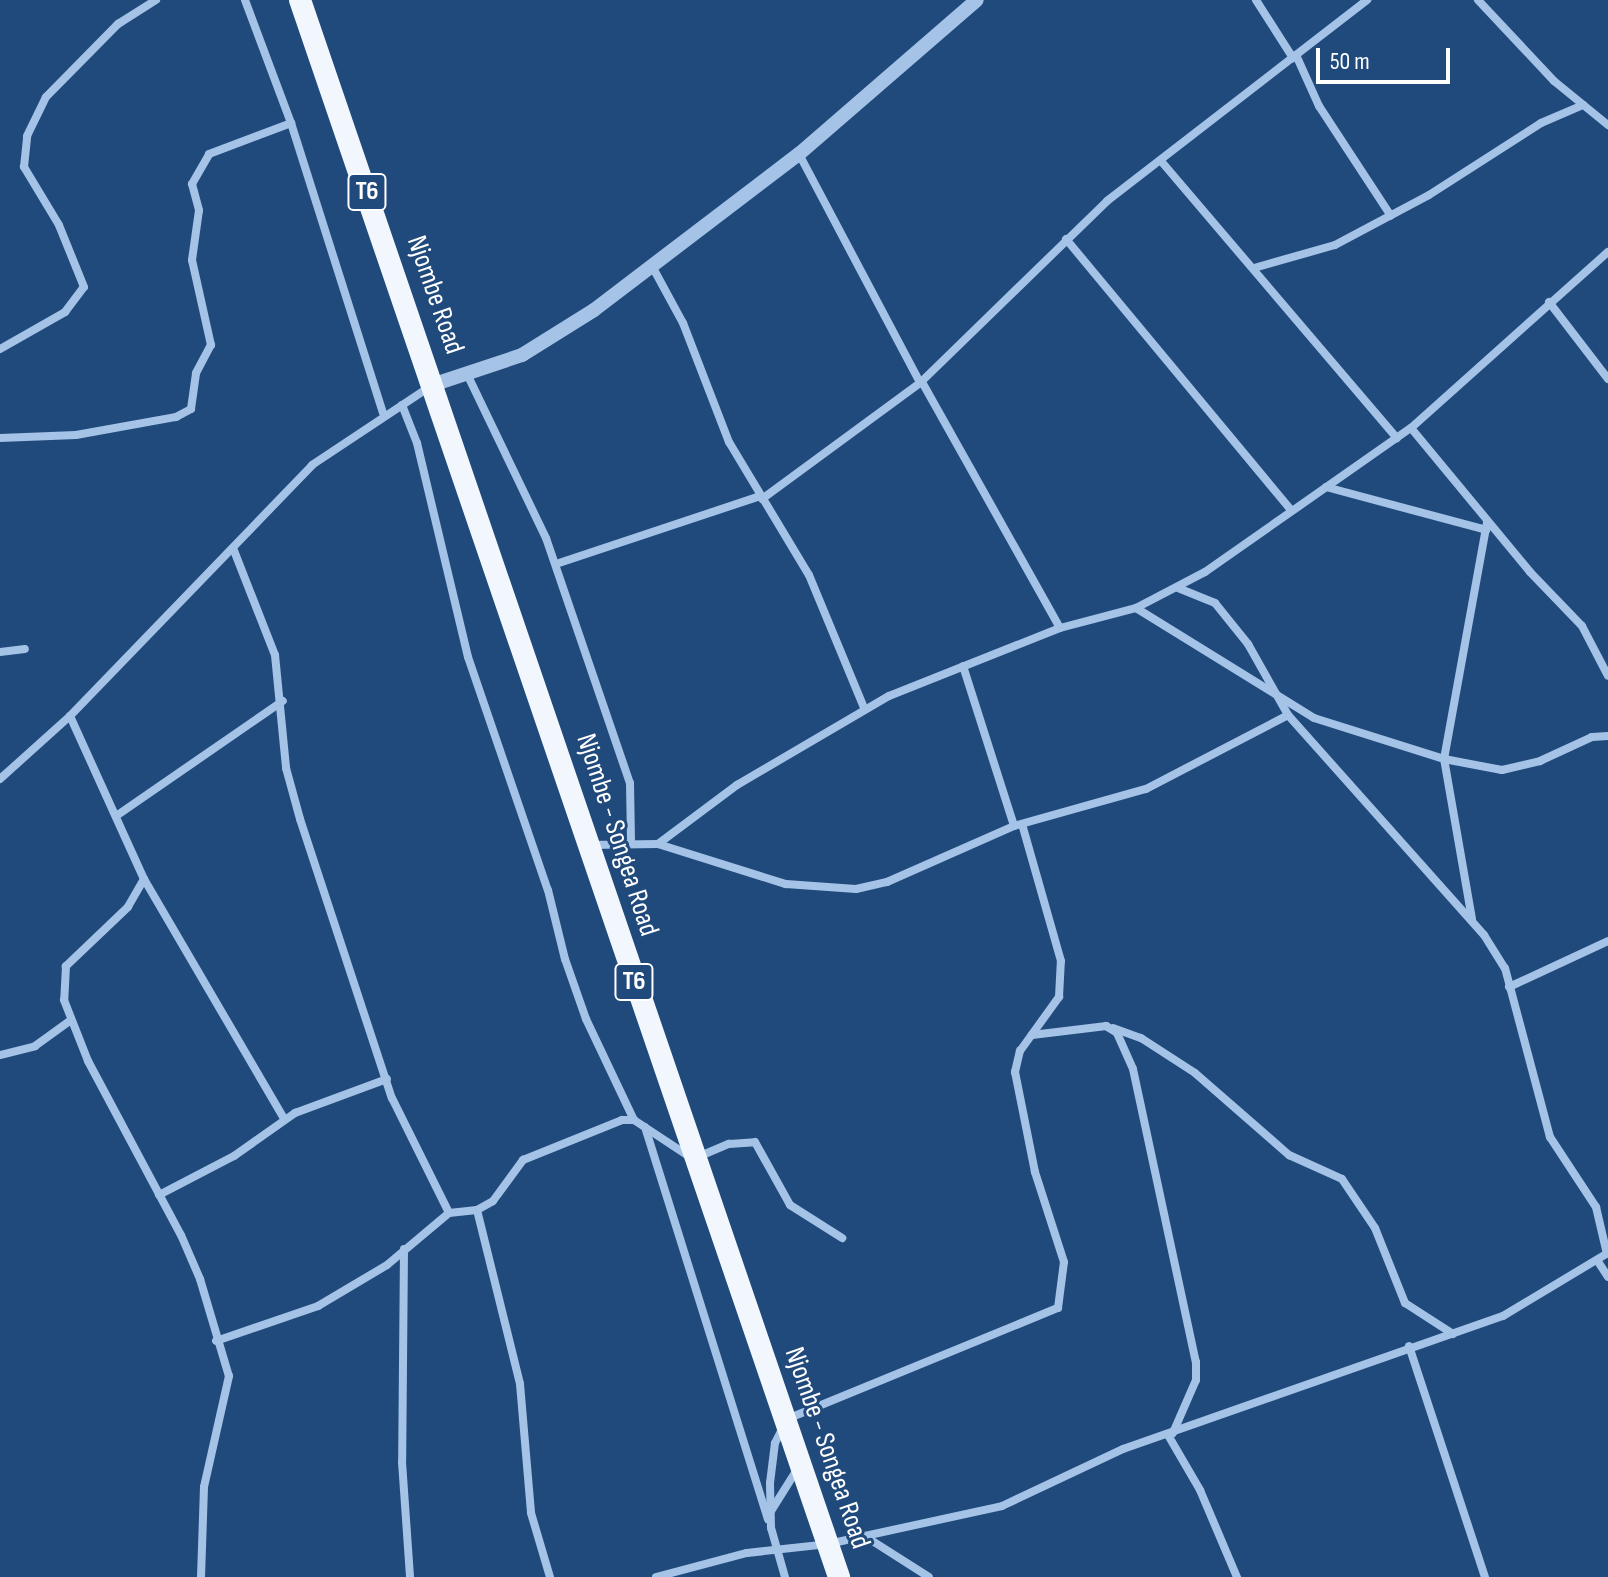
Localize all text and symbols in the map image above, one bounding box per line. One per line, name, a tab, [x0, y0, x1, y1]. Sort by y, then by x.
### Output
scale bar	[1320, 32, 1454, 82]
text: 50 m	[1330, 47, 1370, 76]
road number: T6	[347, 170, 387, 214]
street label: Njombe Road	[399, 231, 471, 359]
street label: Njombe - Songea Road	[568, 730, 666, 940]
road number: T6	[614, 960, 654, 1004]
street label: Njombe - Songea Road	[777, 1343, 877, 1553]

